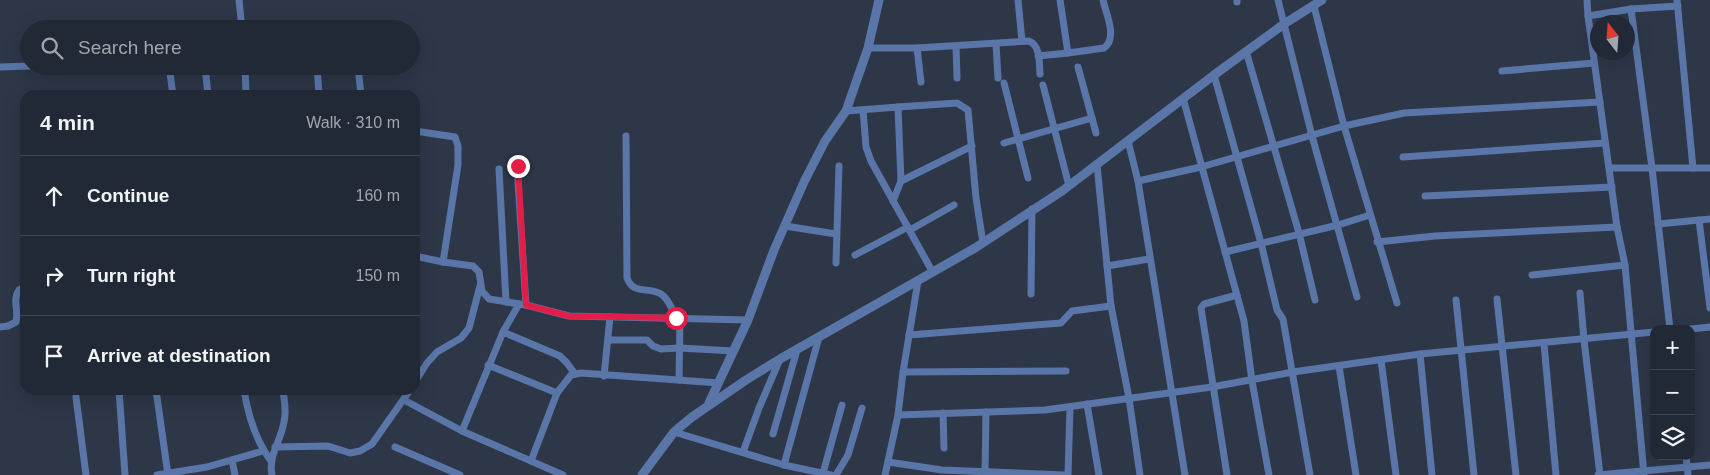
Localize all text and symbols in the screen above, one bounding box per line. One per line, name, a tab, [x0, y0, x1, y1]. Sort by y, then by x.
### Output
north arrow	[1590, 15, 1635, 60]
search box	[20, 20, 420, 75]
icon: search	[38, 34, 66, 62]
text: Search here	[78, 37, 182, 58]
text: 4 min	[40, 111, 95, 134]
text: Walk · 310 m	[306, 114, 400, 131]
route end	[507, 155, 530, 178]
icon: ahead	[40, 182, 68, 210]
text: Continue	[87, 185, 169, 206]
text: 160 m	[356, 187, 400, 204]
icon: right	[40, 262, 68, 290]
text: Turn right	[87, 265, 175, 286]
text: 150 m	[356, 267, 400, 284]
route start	[665, 307, 688, 330]
map controls	[1650, 325, 1695, 460]
button: +	[1650, 325, 1695, 370]
icon: arrive	[40, 342, 68, 370]
text: Arrive at destination	[87, 345, 271, 366]
button: −	[1650, 370, 1695, 415]
button: layers	[1650, 415, 1695, 460]

